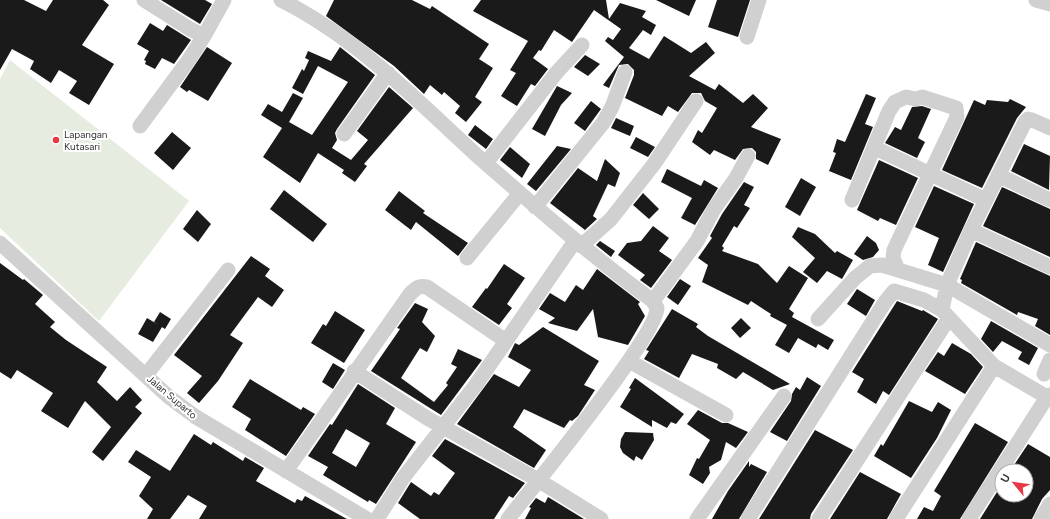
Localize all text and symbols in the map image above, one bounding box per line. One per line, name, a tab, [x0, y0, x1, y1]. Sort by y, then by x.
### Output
place label: Lapangan Kutasari	[64, 128, 108, 153]
marker: Lapangan Kutasari	[51, 135, 61, 145]
street label: Jalan Suparto	[144, 372, 200, 422]
north arrow	[994, 463, 1034, 503]
text: U	[998, 472, 1013, 485]

